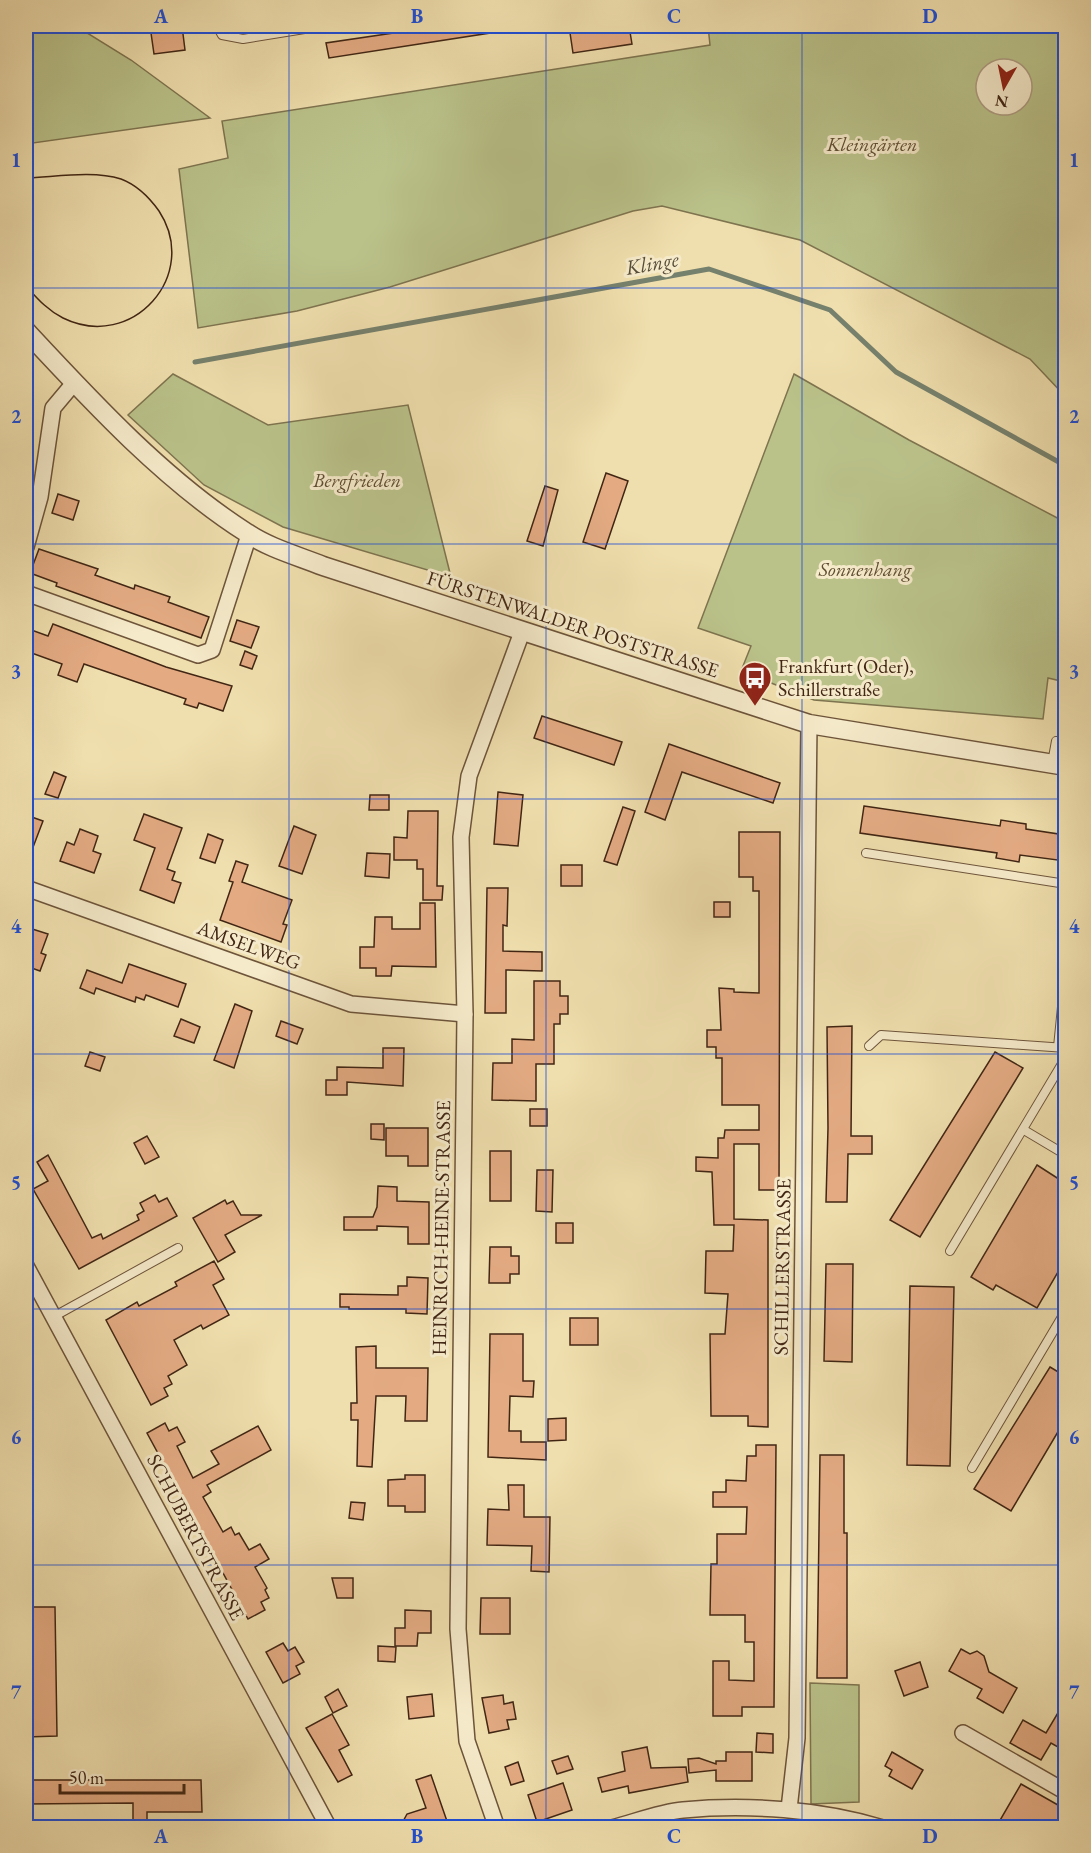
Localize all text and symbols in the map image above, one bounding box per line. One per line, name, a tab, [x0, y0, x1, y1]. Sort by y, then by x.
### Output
text: A	[153, 3, 169, 29]
text: B	[411, 3, 423, 29]
text: C	[667, 3, 681, 29]
text: D	[922, 3, 938, 29]
north arrow	[974, 57, 1034, 117]
text: N	[994, 90, 1010, 113]
park label: Kleingärten	[826, 131, 917, 157]
text: 1	[11, 147, 21, 173]
text: 1	[1069, 147, 1079, 173]
water label: Klinge	[622, 245, 682, 281]
text: 2	[11, 403, 22, 429]
text: 2	[1069, 403, 1080, 429]
park label: Bergfrieden	[312, 467, 401, 493]
park label: Sonnenhang	[818, 556, 912, 582]
street label: FÜRSTENWALDER POSTSTRASSE	[424, 564, 722, 684]
place label: Frankfurt (Oder), Schillerstraße	[778, 653, 914, 702]
text: 3	[11, 658, 21, 684]
text: 3	[1069, 658, 1079, 684]
bus stop icon: Frankfurt (Oder), Schillerstraße	[737, 660, 773, 707]
text: 4	[11, 913, 22, 939]
text: 4	[1069, 913, 1080, 939]
street label: AMSELWEG	[193, 914, 304, 976]
street label: HEINRICH-HEINE-STRASSE	[426, 1100, 456, 1356]
text: 5	[11, 1169, 21, 1195]
text: 5	[1069, 1169, 1079, 1195]
street label: SCHILLERSTRASSE	[767, 1178, 797, 1356]
text: 6	[11, 1424, 22, 1450]
text: 6	[1069, 1424, 1080, 1450]
street label: SCHUBERTSTRASSE	[141, 1449, 251, 1625]
text: 7	[11, 1679, 22, 1705]
text: 7	[1069, 1679, 1080, 1705]
scale bar	[60, 1757, 184, 1795]
text: 50 m	[69, 1766, 104, 1789]
text: A	[153, 1823, 169, 1849]
text: B	[411, 1823, 423, 1849]
text: C	[667, 1823, 681, 1849]
text: D	[922, 1823, 938, 1849]

